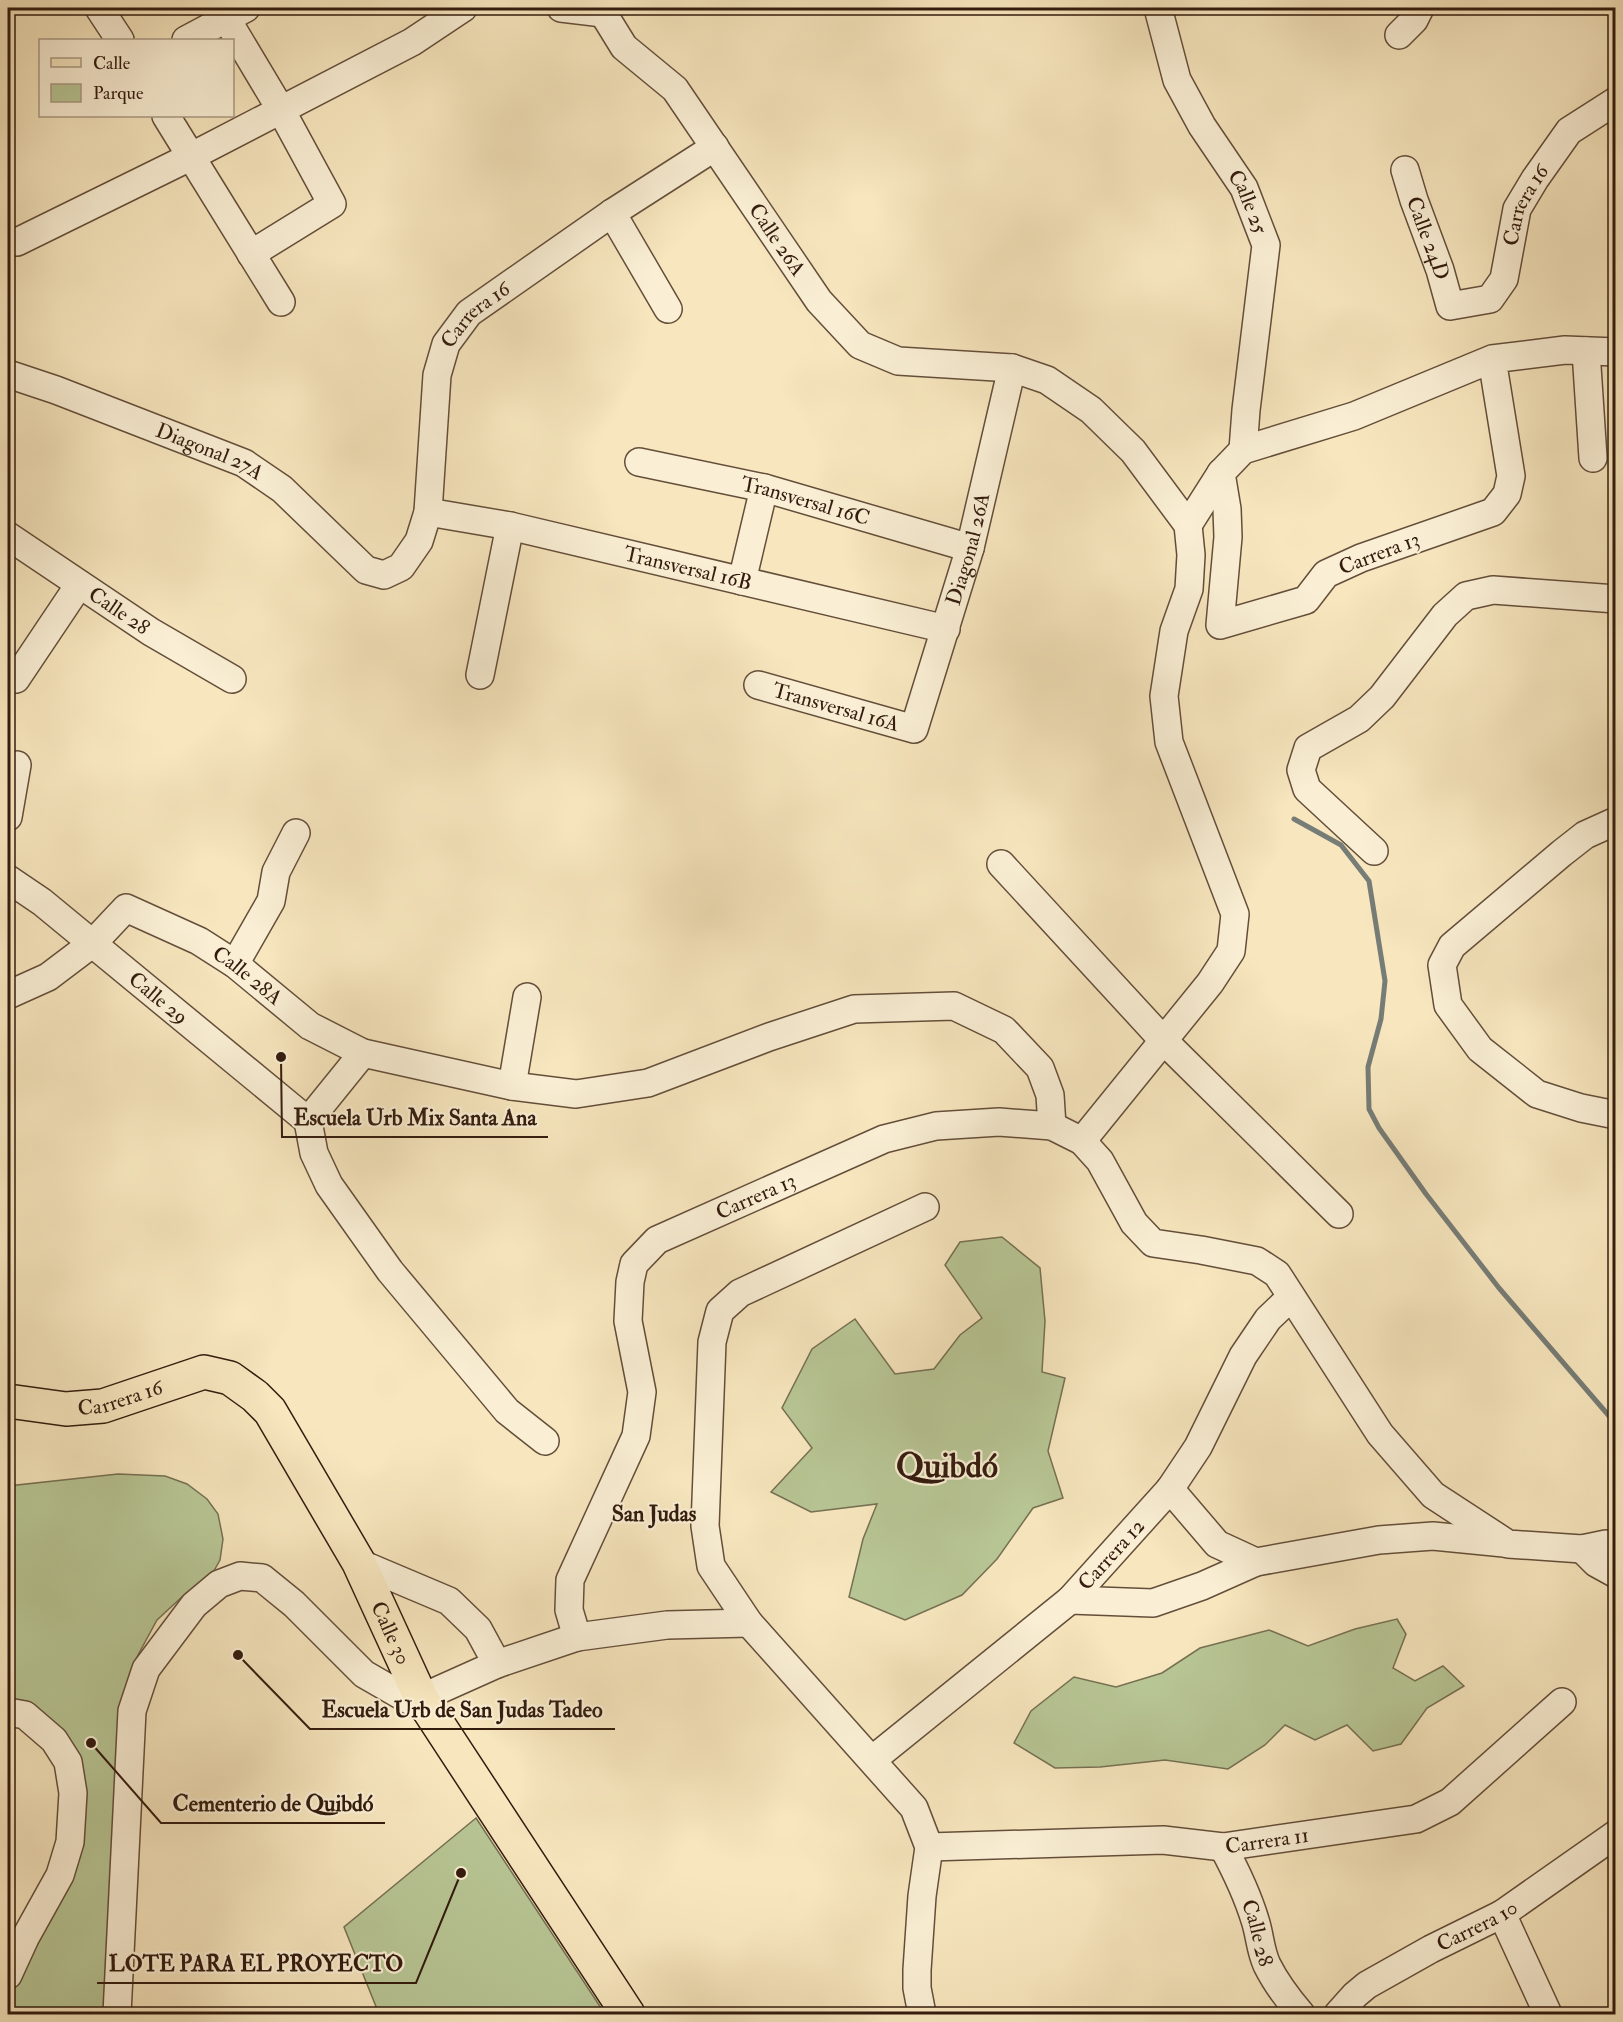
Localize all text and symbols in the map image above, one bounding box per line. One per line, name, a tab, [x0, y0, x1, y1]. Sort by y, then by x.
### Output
legend	[39, 39, 234, 117]
text: Calle	[93, 52, 131, 75]
text: Parque	[93, 82, 144, 105]
street label: Carrera 16	[1497, 158, 1556, 248]
street label: Calle 25	[1221, 165, 1274, 239]
street label: Calle 24D	[1400, 193, 1455, 283]
street label: Calle 26A	[743, 198, 811, 281]
street label: Carrera 16	[435, 275, 517, 354]
street label: Diagonal 27A	[152, 417, 269, 486]
street label: Transversal 16C	[739, 471, 873, 532]
street label: Diagonal 26A	[940, 490, 996, 609]
street label: Carrera 13	[1335, 526, 1424, 581]
street label: Transversal 16B	[621, 540, 755, 597]
street label: Calle 28	[83, 581, 155, 641]
street label: Transversal 16A	[769, 677, 902, 738]
street label: Calle 28A	[207, 940, 288, 1012]
street label: Calle 29	[123, 966, 194, 1031]
callout: Escuela Urb Mix Santa Ana	[282, 1097, 548, 1137]
text: Escuela Urb Mix Santa Ana	[294, 1104, 537, 1132]
street label: Carrera 13	[712, 1167, 800, 1226]
street label: Carrera 16	[77, 1373, 167, 1422]
district label: Quibdó	[896, 1446, 998, 1487]
district label: San Judas	[612, 1500, 697, 1529]
street label: Carrera 12	[1072, 1513, 1151, 1596]
street label: Calle 30	[364, 1597, 417, 1669]
callout: Escuela Urb de San Judas Tadeo	[310, 1689, 615, 1729]
text: Escuela Urb de San Judas Tadeo	[321, 1696, 603, 1725]
callout: Cementerio de Quibdó	[161, 1783, 385, 1823]
text: Cementerio de Quibdó	[173, 1790, 374, 1818]
street label: Carrera 11	[1223, 1822, 1311, 1861]
street label: Carrera 10	[1432, 1894, 1523, 1958]
street label: Calle 28	[1235, 1896, 1279, 1971]
callout: LOTE PARA EL PROYECTO	[97, 1943, 416, 1983]
text: LOTE PARA EL PROYECTO	[109, 1950, 403, 1978]

